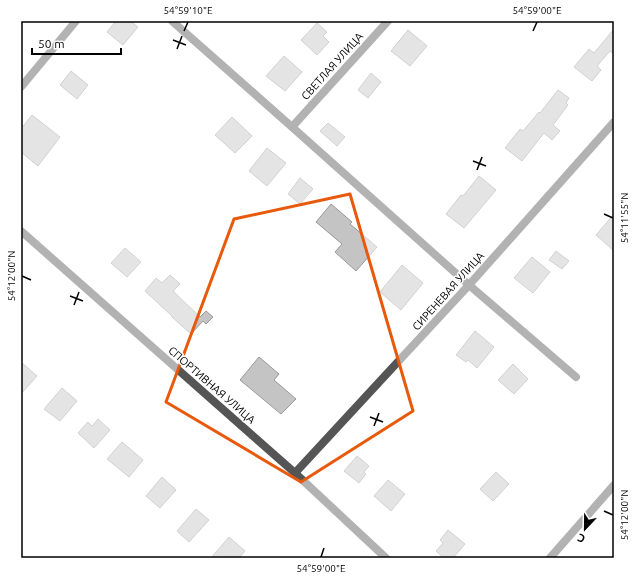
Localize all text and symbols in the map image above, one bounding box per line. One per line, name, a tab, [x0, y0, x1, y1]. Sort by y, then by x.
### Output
text: 54°59'10"E	[163, 5, 213, 16]
text: 54°59'00"E	[512, 5, 562, 16]
street label: СВЕТЛАЯ УЛИЦА	[299, 29, 366, 102]
scale bar	[32, 30, 121, 56]
text: 50 m	[38, 37, 65, 50]
text: 54°11'55"N	[619, 193, 630, 243]
street label: СИРЕНЕВАЯ УЛИЦА	[410, 249, 487, 333]
text: 54°12'00"N	[6, 251, 17, 301]
street label: СПОРТИВНАЯ УЛИЦА	[166, 344, 258, 426]
text: 54°12'00"N	[619, 490, 630, 540]
north arrow	[565, 509, 605, 549]
text: С	[576, 531, 587, 545]
text: 54°59'00"E	[296, 563, 346, 574]

